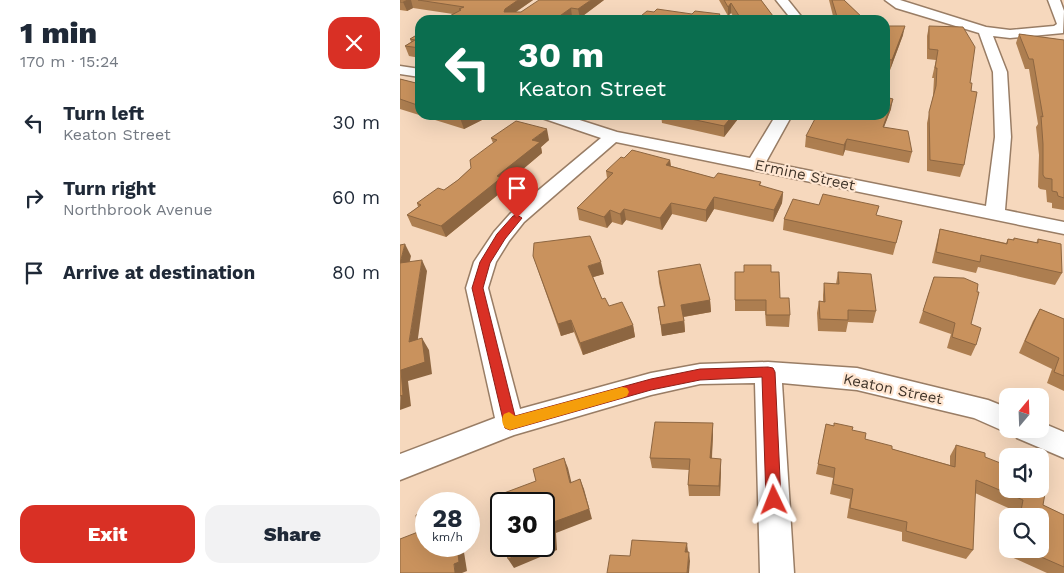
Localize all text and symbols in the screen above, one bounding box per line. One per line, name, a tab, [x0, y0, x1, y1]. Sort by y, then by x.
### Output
text: 1 min	[20, 15, 97, 50]
button: close	[328, 17, 380, 69]
text: 30 m	[518, 34, 604, 76]
icon: left	[435, 35, 500, 100]
text: 170 m · 15:24	[20, 52, 119, 71]
text: Keaton Street	[518, 76, 666, 101]
text: Turn left	[63, 102, 144, 125]
icon: left	[20, 109, 48, 137]
text: 30 m	[333, 111, 380, 134]
text: Keaton Street	[63, 125, 171, 144]
street label: Ermine Street	[753, 156, 858, 195]
pin	[496, 167, 538, 218]
icon: arrive	[503, 174, 531, 202]
text: Turn right	[63, 177, 156, 200]
icon: right	[20, 184, 48, 212]
text: 60 m	[332, 186, 380, 209]
text: Northbrook Avenue	[63, 200, 213, 219]
icon: arrive	[20, 259, 48, 287]
text: Arrive at destination	[63, 261, 255, 284]
text: 80 m	[332, 261, 380, 284]
street label: Keaton Street	[842, 370, 945, 408]
north arrow	[999, 388, 1049, 438]
map controls	[999, 388, 1049, 558]
button: sound	[999, 448, 1049, 498]
position arrow	[747, 473, 799, 525]
speed limit sign: 30	[490, 492, 555, 557]
text: 28	[432, 504, 463, 533]
button: Exit	[20, 505, 195, 563]
button: Share	[205, 505, 380, 563]
button: search	[999, 508, 1049, 558]
text: km/h	[432, 530, 463, 544]

